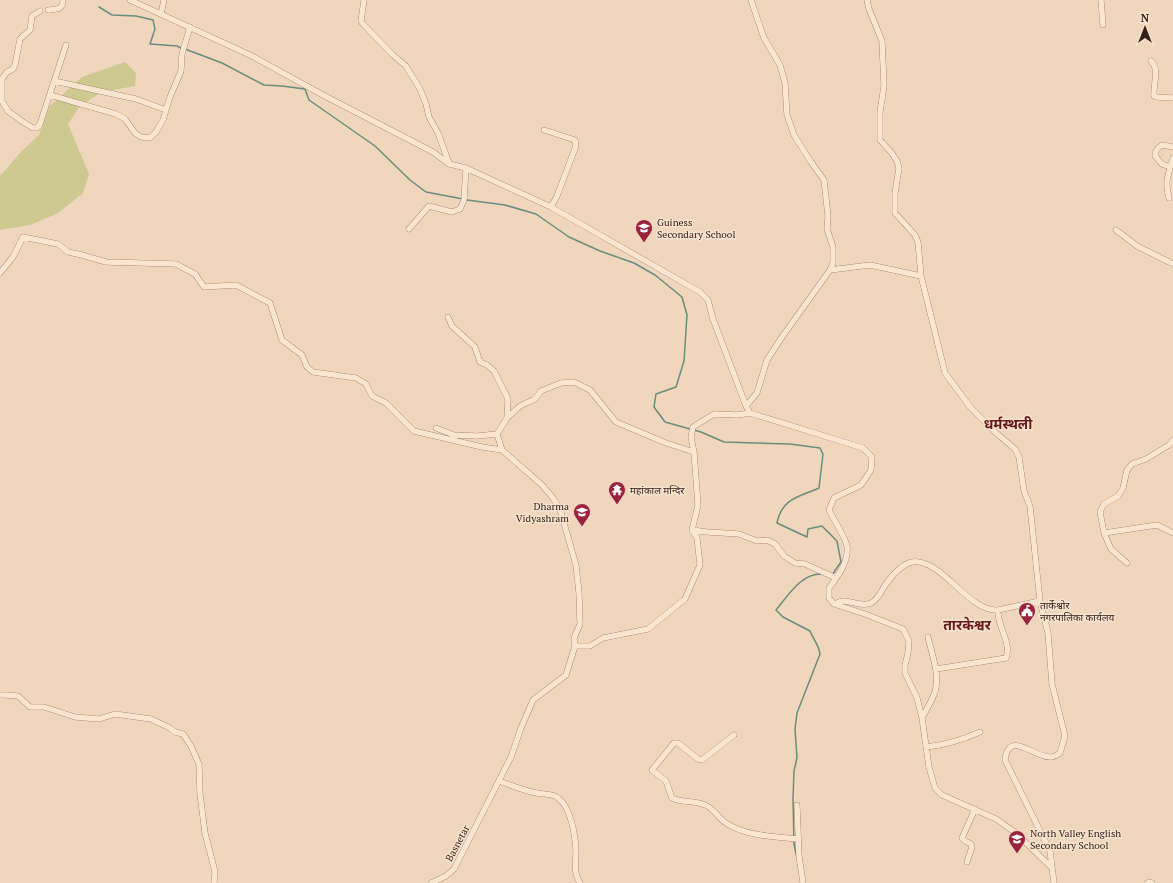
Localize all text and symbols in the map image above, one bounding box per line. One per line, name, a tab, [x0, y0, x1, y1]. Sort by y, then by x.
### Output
north arrow	[1125, 8, 1165, 48]
text: N	[1141, 11, 1150, 25]
place label: Guiness Secondary School	[657, 216, 735, 241]
school or university icon: Guiness Secondary School	[634, 218, 654, 243]
district label: धर्मस्थली	[984, 414, 1033, 433]
temple icon: महांकाल मन्दिर	[607, 480, 627, 505]
place label: महांकाल मन्दिर	[630, 484, 685, 497]
place label: Dharma Vidyashram	[516, 500, 569, 525]
school or university icon: Dharma Vidyashram	[572, 502, 592, 527]
place label: तार्केश्वोर नगरपालिका कार्यलय	[1040, 599, 1114, 624]
public building icon: तार्केश्वोर नगरपालिका कार्यलय	[1017, 601, 1037, 626]
district label: तारकेश्वर	[943, 615, 992, 634]
street label: Basnetar	[443, 823, 472, 864]
place label: North Valley English Secondary School	[1030, 827, 1121, 852]
school or university icon: North Valley English Secondary School	[1007, 829, 1027, 854]

